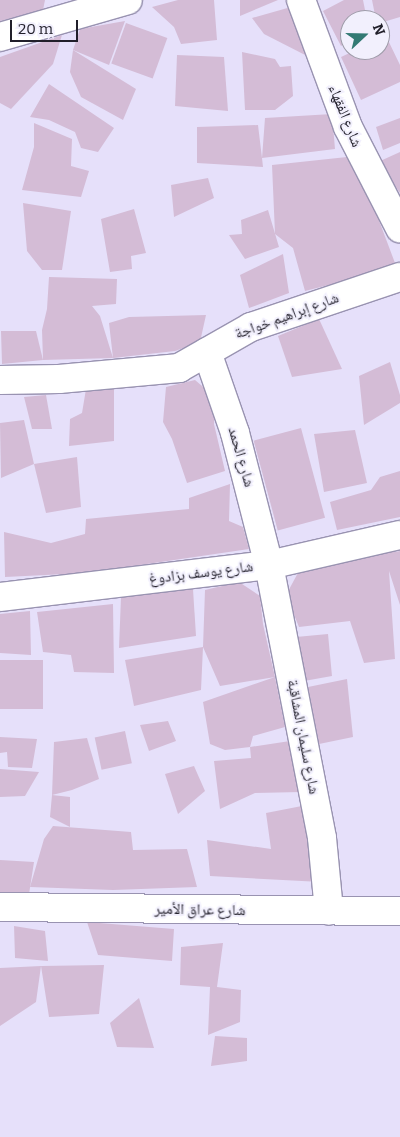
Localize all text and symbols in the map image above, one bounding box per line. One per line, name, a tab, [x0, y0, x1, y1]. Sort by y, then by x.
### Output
scale bar	[12, 10, 80, 42]
north arrow	[340, 10, 390, 60]
text: 20 m	[18, 20, 53, 38]
text: N	[369, 22, 388, 38]
street label: شارع الفقهاء	[324, 82, 366, 150]
street label: شارع إبراهيم خواجة	[233, 289, 341, 343]
street label: شارع الحمد	[224, 425, 258, 489]
street label: شارع يوسف بزادوغ	[148, 558, 254, 588]
street label: شارع سليمان المشاقبة	[283, 678, 323, 796]
street label: شارع عراق الأمير	[154, 900, 246, 920]

